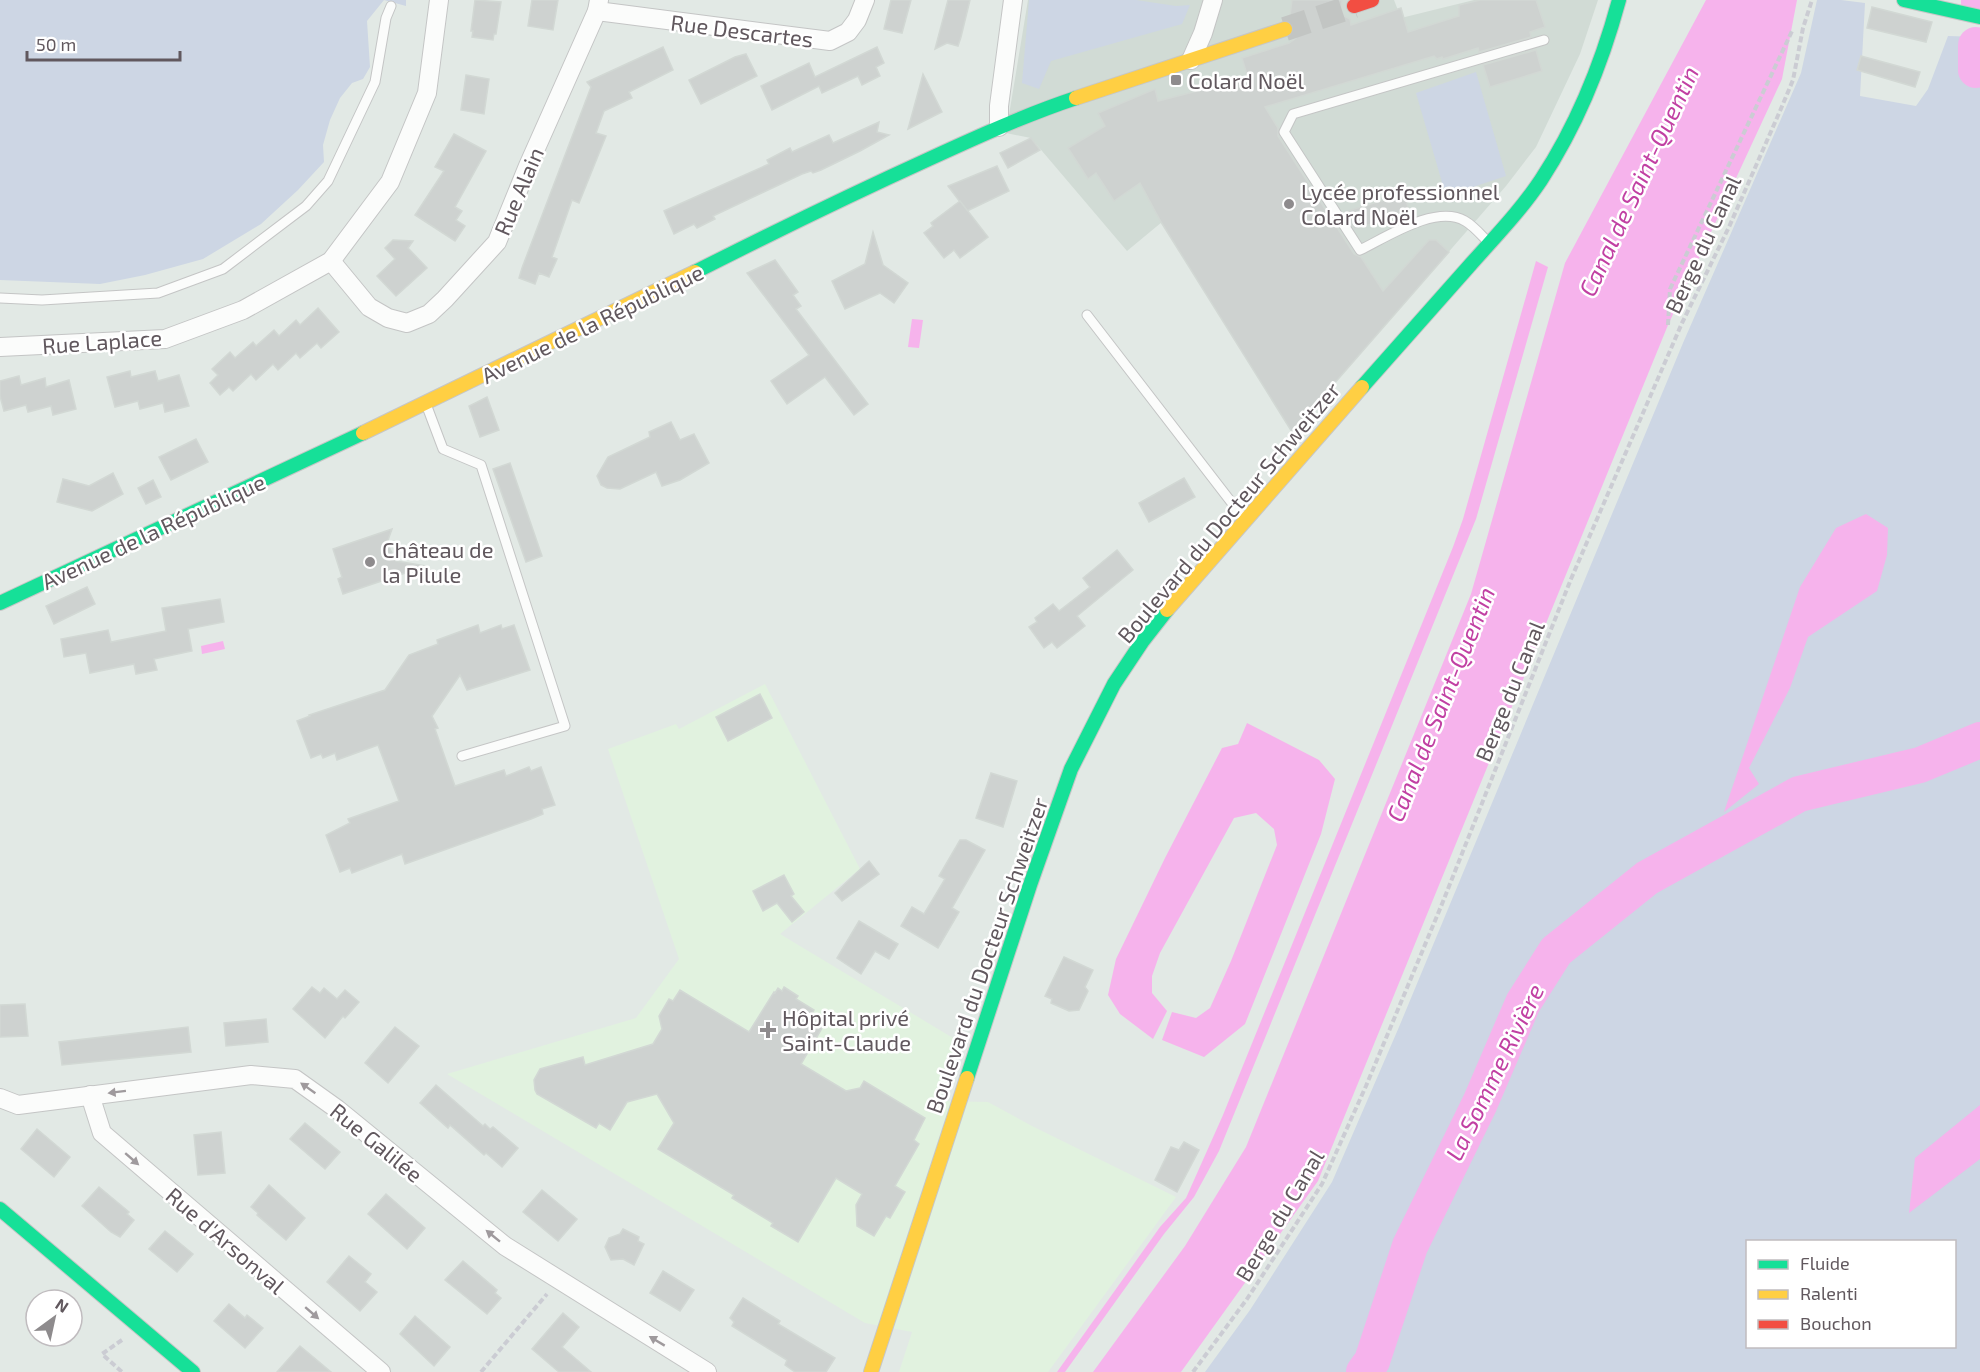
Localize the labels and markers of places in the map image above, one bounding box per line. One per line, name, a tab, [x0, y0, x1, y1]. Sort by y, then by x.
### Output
place label: Colard Noël	[1188, 67, 1305, 93]
marker: Colard Noël	[1169, 73, 1183, 87]
place label: Lycée professionnel Colard Noël	[1301, 178, 1500, 229]
marker: Lycée professionnel Colard Noël	[1282, 197, 1296, 211]
place label: Château de la Pilule	[382, 536, 494, 587]
marker: Château de la Pilule	[363, 555, 377, 569]
place label: Hôpital privé Saint-Claude	[782, 1004, 911, 1055]
marker: Hôpital privé Saint-Claude	[759, 1021, 777, 1039]

